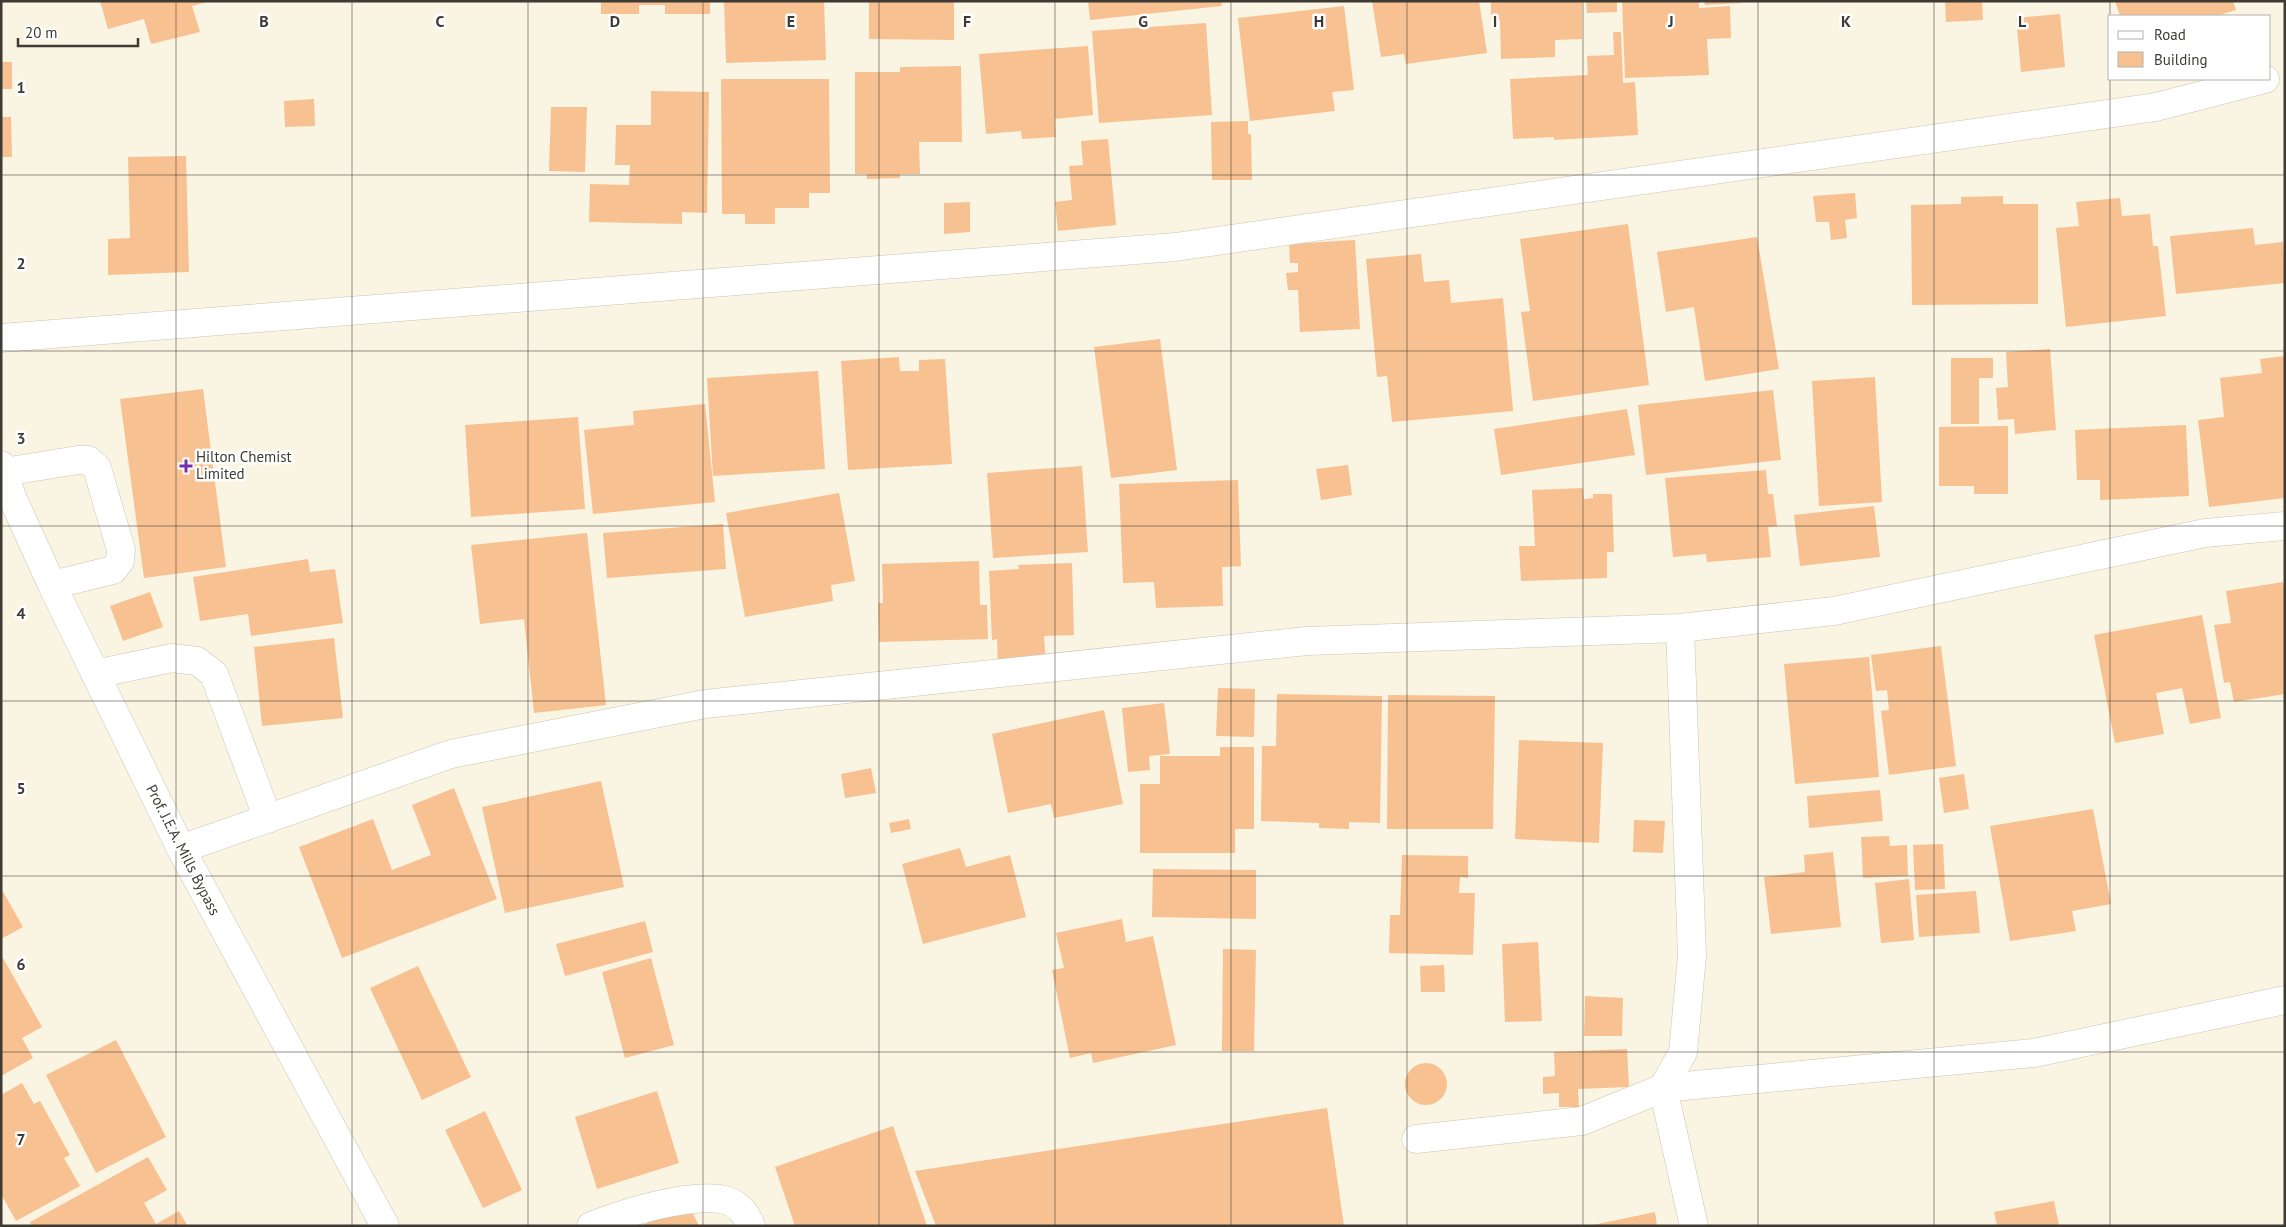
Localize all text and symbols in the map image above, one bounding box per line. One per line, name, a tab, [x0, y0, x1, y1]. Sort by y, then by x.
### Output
text: B	[259, 11, 269, 31]
text: C	[436, 11, 445, 31]
text: D	[610, 11, 620, 31]
text: E	[787, 11, 795, 31]
text: F	[963, 11, 971, 31]
text: G	[1138, 11, 1148, 31]
text: H	[1314, 11, 1324, 31]
text: I	[1493, 11, 1497, 31]
text: J	[1667, 11, 1674, 31]
text: K	[1841, 11, 1851, 31]
text: L	[2018, 11, 2027, 31]
scale bar	[18, 15, 138, 47]
legend	[2108, 15, 2271, 80]
text: 20 m	[25, 23, 58, 42]
text: Road	[2154, 25, 2186, 44]
text: Building	[2154, 50, 2208, 69]
text: 1	[16, 77, 26, 97]
text: 2	[16, 253, 26, 273]
text: 3	[16, 428, 26, 448]
place label: Hilton Chemist Limited	[196, 447, 292, 483]
marker: Hilton Chemist Limited	[180, 460, 192, 472]
text: 4	[16, 603, 26, 623]
text: 5	[16, 778, 26, 798]
street label: Prof. J.E.A. Mills Bypass	[142, 781, 225, 918]
text: 6	[16, 954, 26, 974]
text: 7	[16, 1129, 26, 1149]

